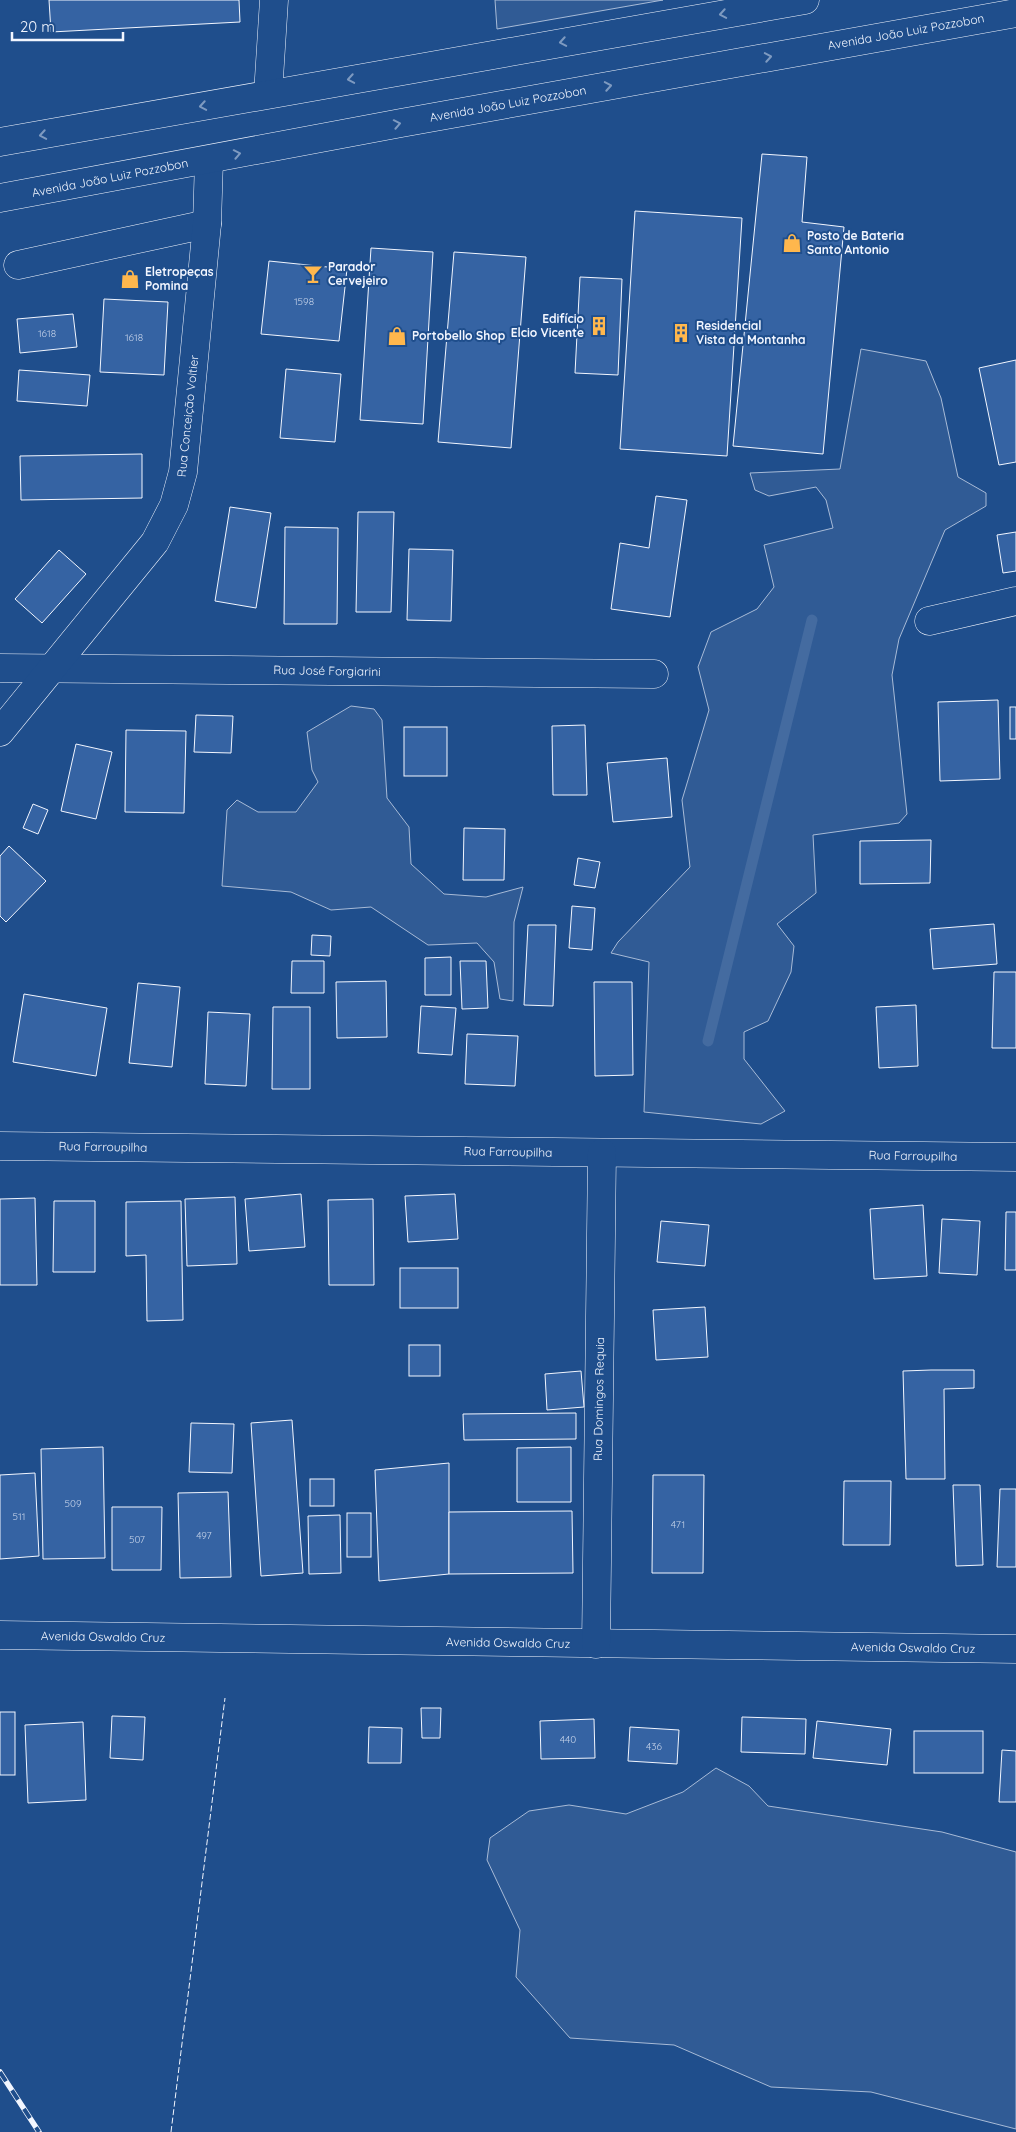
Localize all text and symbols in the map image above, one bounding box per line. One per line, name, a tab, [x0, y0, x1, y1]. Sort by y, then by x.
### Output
one-way arrow	[718, 9, 727, 19]
scale bar	[12, 10, 124, 42]
street label: Avenida João Luiz Pozzobon	[826, 10, 985, 53]
text: 20 m	[20, 17, 55, 36]
one-way arrow	[558, 37, 567, 47]
one-way arrow	[764, 53, 773, 63]
one-way arrow	[347, 74, 355, 84]
one-way arrow	[604, 81, 613, 92]
street label: Avenida João Luiz Pozzobon	[428, 82, 587, 125]
one-way arrow	[198, 100, 207, 110]
one-way arrow	[392, 120, 401, 130]
one-way arrow	[38, 129, 47, 139]
one-way arrow	[233, 150, 242, 160]
street label: Avenida João Luiz Pozzobon	[31, 155, 189, 200]
place label: Posto de Bateria Santo Antonio	[807, 228, 904, 257]
shop icon: Posto de Bateria Santo Antonio	[781, 232, 803, 254]
place label: Parador Cervejeiro	[328, 259, 388, 288]
bar icon: Parador Cervejeiro	[302, 263, 324, 285]
place label: Eletropeças Pomina	[145, 264, 214, 293]
shop icon: Eletropeças Pomina	[119, 268, 141, 290]
house number: 1598	[294, 295, 314, 308]
place label: Edifício Elcio Vicente	[511, 311, 585, 340]
building icon: Edifício Elcio Vicente	[588, 315, 610, 337]
place label: Residencial Vista da Montanha	[696, 318, 806, 347]
building icon: Residencial Vista da Montanha	[670, 322, 692, 344]
shop icon: Portobello Shop	[386, 325, 408, 347]
house number: 1618	[38, 327, 56, 340]
place label: Portobello Shop	[412, 328, 506, 343]
house number: 1618	[125, 331, 143, 344]
street label: Rua Conceição Voltier	[174, 354, 201, 478]
street label: Rua José Forgiarini	[273, 662, 381, 679]
street label: Rua Farroupilha	[58, 1138, 148, 1155]
street label: Rua Farroupilha	[463, 1143, 553, 1160]
street label: Rua Farroupilha	[868, 1147, 958, 1164]
street label: Rua Domingos Requia	[590, 1337, 607, 1461]
house number: 509	[65, 1497, 82, 1510]
house number: 511	[13, 1510, 25, 1523]
house number: 471	[671, 1518, 685, 1531]
house number: 497	[196, 1529, 212, 1542]
house number: 507	[129, 1533, 145, 1546]
street label: Avenida Oswaldo Cruz	[41, 1628, 166, 1645]
street label: Avenida Oswaldo Cruz	[446, 1634, 571, 1651]
street label: Avenida Oswaldo Cruz	[851, 1639, 976, 1656]
house number: 440	[560, 1733, 576, 1746]
house number: 436	[646, 1740, 663, 1753]

